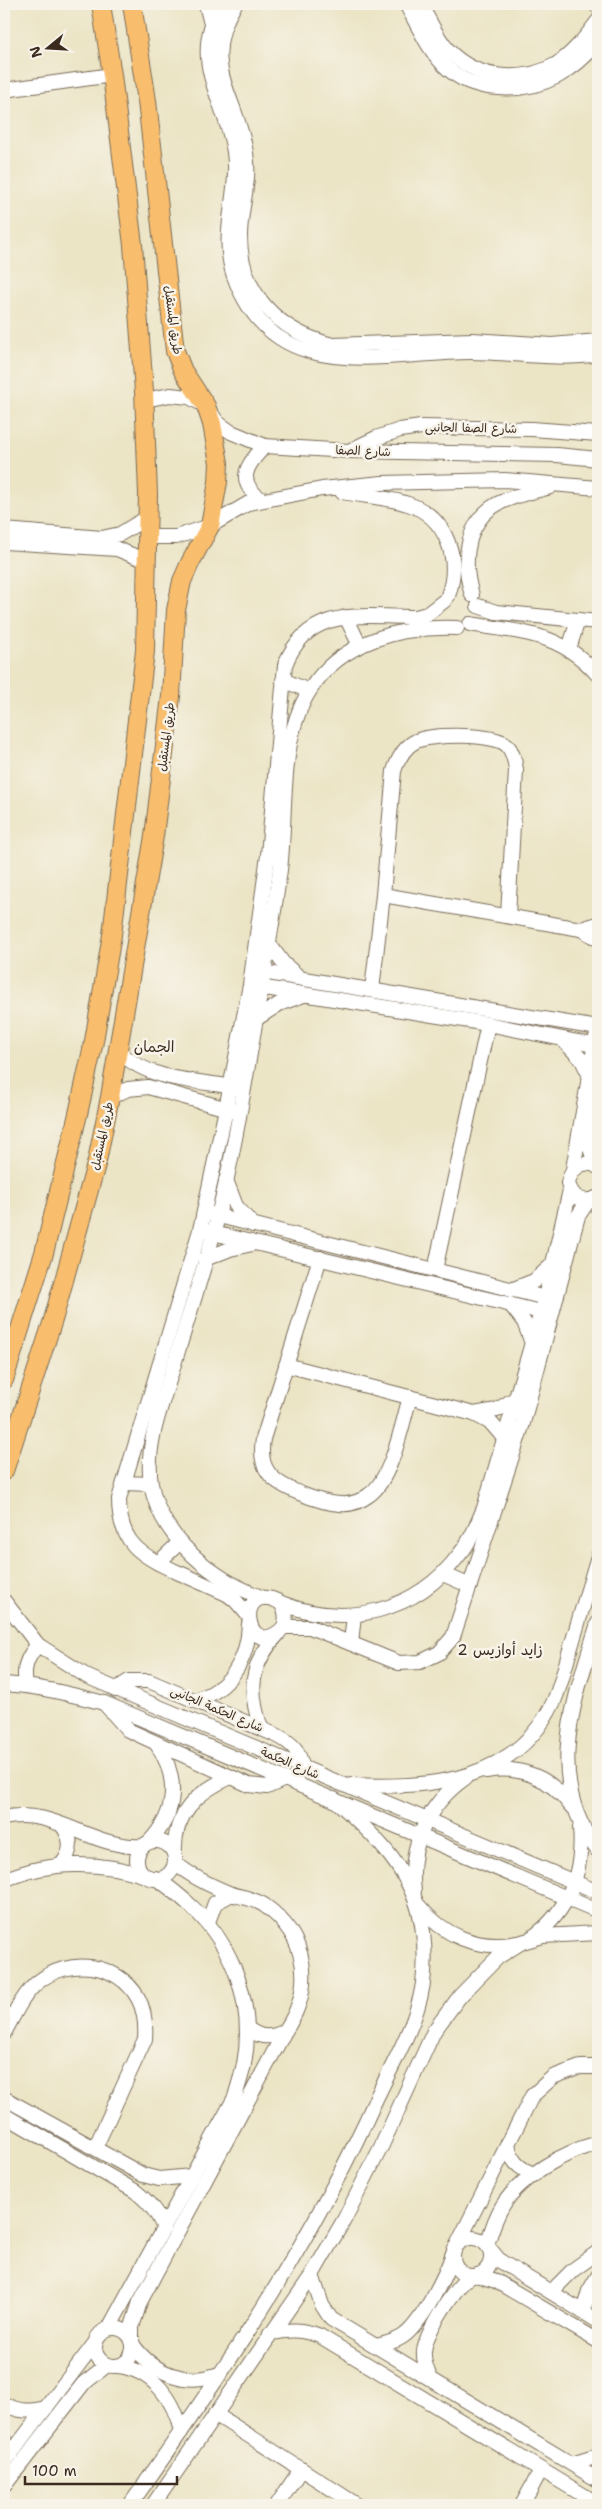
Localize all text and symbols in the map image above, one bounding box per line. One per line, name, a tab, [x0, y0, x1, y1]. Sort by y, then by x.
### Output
north arrow	[22, 22, 72, 72]
text: N	[25, 44, 46, 60]
street label: طريق المستقبل	[160, 284, 186, 356]
street label: شارع الصفا الجانبى	[425, 419, 517, 438]
street label: شارع الصفا	[335, 442, 391, 461]
street label: طريق المستقبل	[154, 701, 178, 773]
district label: الجمان	[134, 1037, 174, 1057]
street label: طريق المستقبل	[87, 1100, 117, 1172]
district label: زايد أوازيس 2	[457, 1640, 543, 1660]
street label: شارع الحكمة الجانبى	[168, 1682, 266, 1737]
street label: شارع الحكمة	[258, 1743, 322, 1783]
scale bar	[25, 2454, 178, 2486]
text: 100 m	[32, 2461, 77, 2481]

